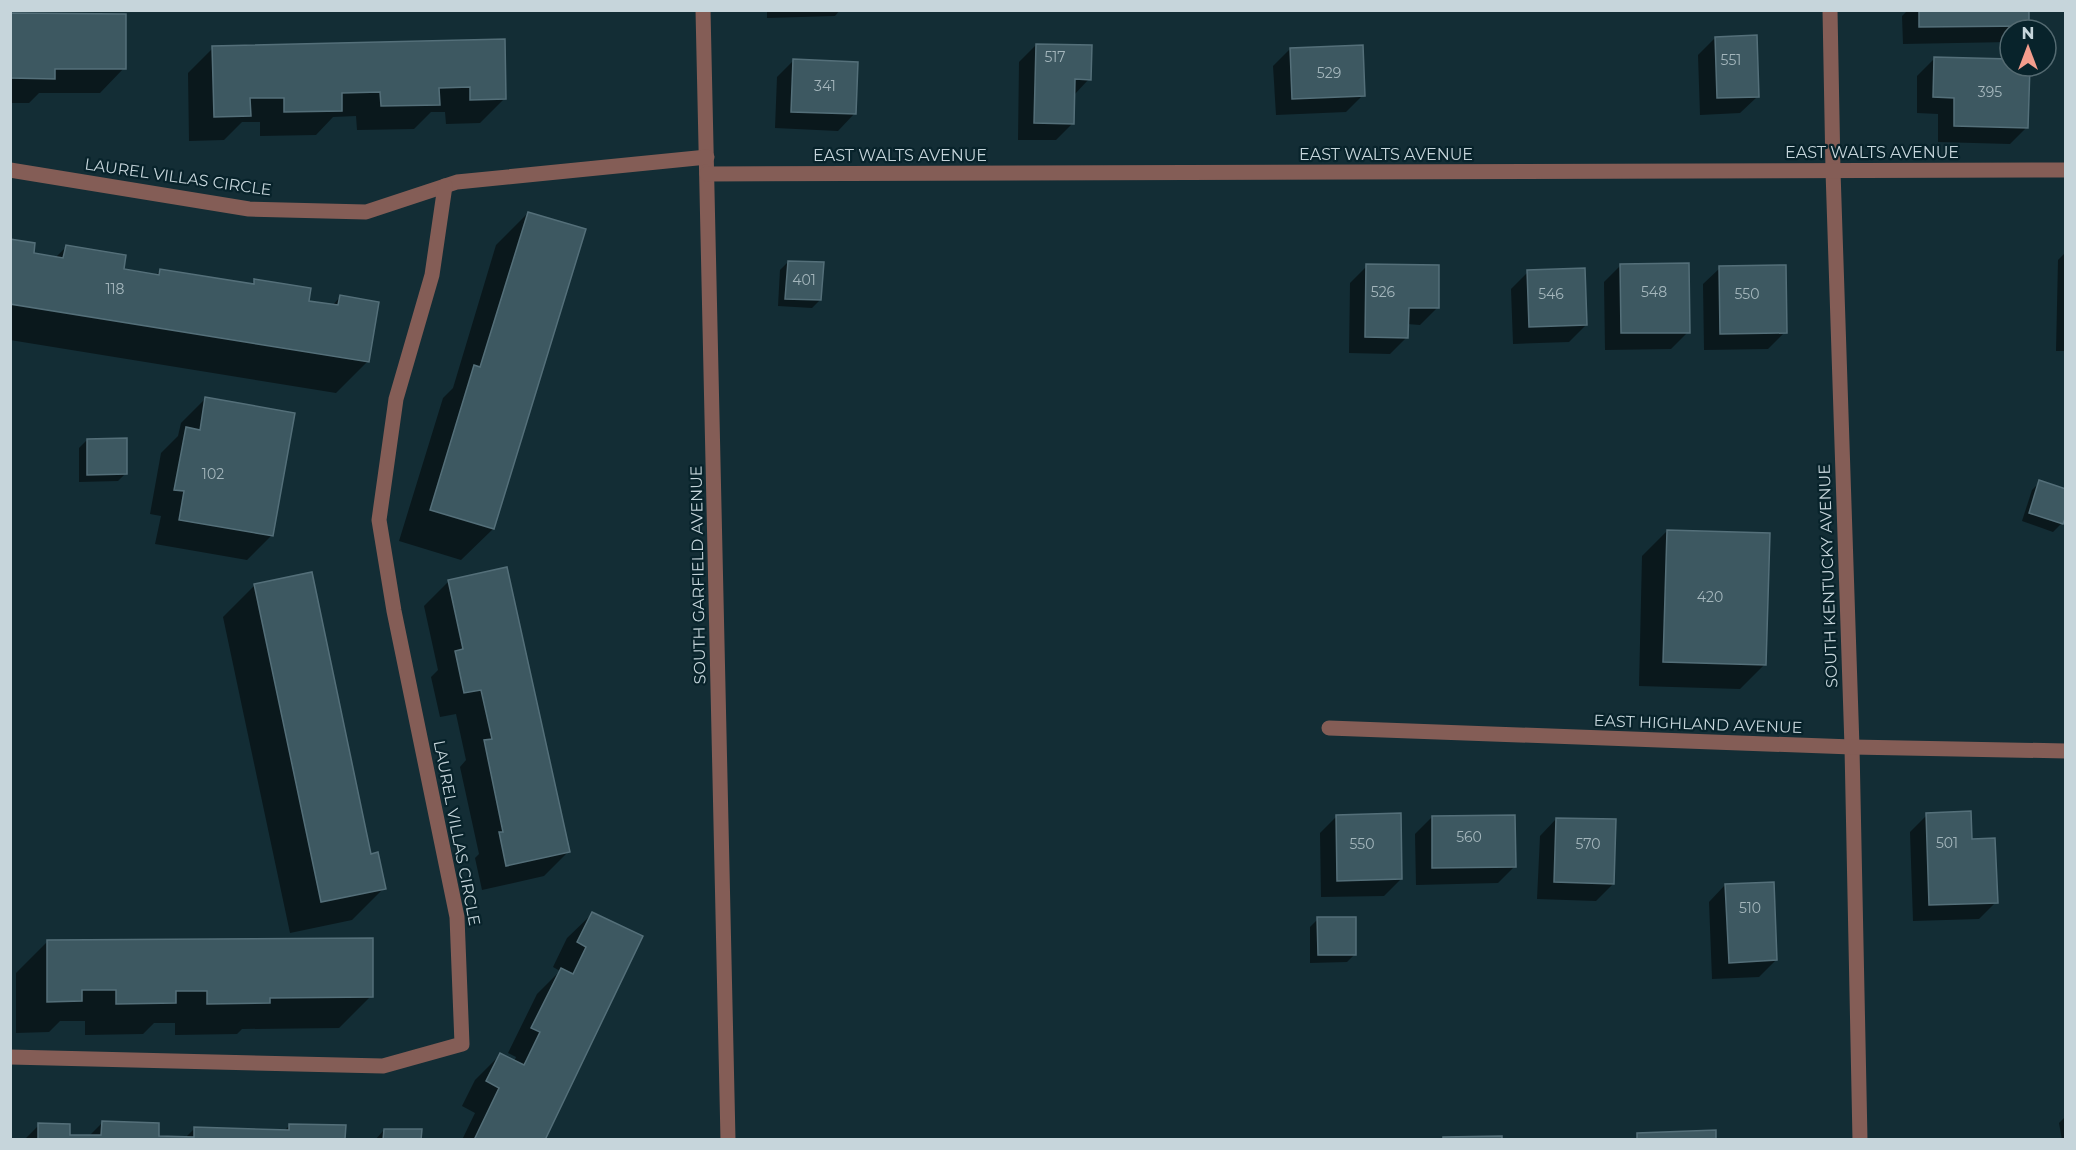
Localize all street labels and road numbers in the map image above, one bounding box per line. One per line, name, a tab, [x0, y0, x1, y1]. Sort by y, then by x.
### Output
street label: EAST WALTS AVENUE	[1785, 143, 1959, 162]
street label: EAST WALTS AVENUE	[1299, 145, 1473, 164]
street label: EAST WALTS AVENUE	[813, 146, 987, 165]
street label: LAUREL VILLAS CIRCLE	[83, 154, 273, 200]
street label: SOUTH KENTUCKY AVENUE	[1815, 464, 1841, 688]
street label: SOUTH GARFIELD AVENUE	[687, 465, 709, 685]
street label: EAST HIGHLAND AVENUE	[1593, 711, 1803, 737]
street label: LAUREL VILLAS CIRCLE	[430, 739, 484, 927]

